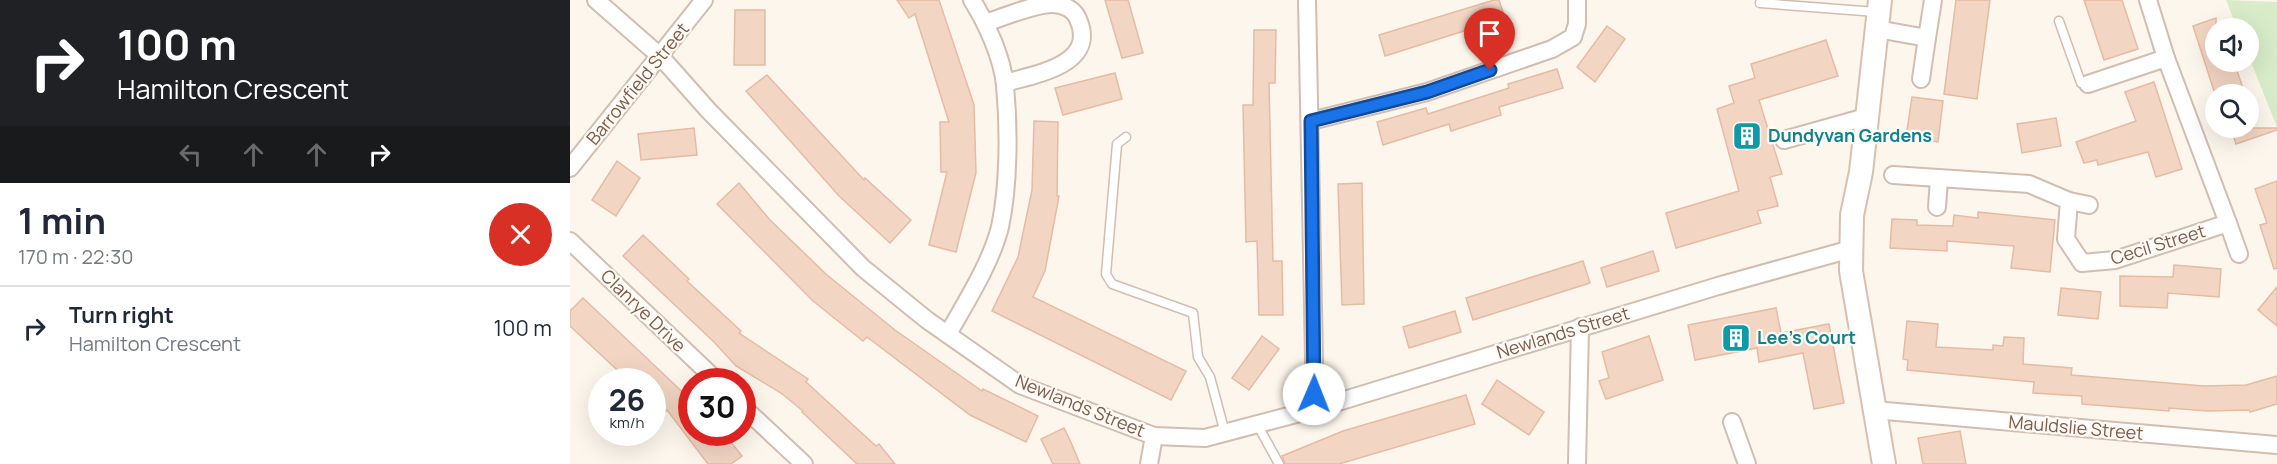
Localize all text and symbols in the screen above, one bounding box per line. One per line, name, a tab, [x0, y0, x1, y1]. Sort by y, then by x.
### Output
pin	[1464, 8, 1515, 70]
text: 100 m	[117, 15, 237, 73]
street label: Barrowfield Street	[580, 17, 694, 149]
icon: arrive	[1473, 17, 1506, 50]
map controls	[2205, 18, 2259, 138]
button: sound	[2205, 18, 2259, 72]
icon: right	[18, 24, 96, 102]
text: Hamilton Crescent	[117, 70, 349, 107]
button: search	[2205, 84, 2259, 138]
building icon: Dundyvan Gardens	[1731, 120, 1763, 152]
place label: Dundyvan Gardens	[1768, 123, 1932, 147]
icon: left	[174, 138, 207, 171]
icon: ahead	[237, 138, 270, 171]
icon: ahead	[300, 138, 333, 171]
icon: right	[363, 138, 396, 171]
text: 1 min	[18, 196, 106, 245]
button: close	[489, 203, 552, 266]
street label: Cecil Street	[2107, 218, 2208, 270]
text: 170 m · 22:30	[18, 243, 134, 270]
street label: Clanrye Drive	[596, 264, 691, 357]
text: Turn right	[69, 300, 174, 330]
street label: Newlands Street	[1493, 300, 1632, 364]
icon: right	[18, 312, 51, 345]
text: 100 m	[494, 313, 552, 343]
building icon: Lee's Court	[1720, 322, 1752, 354]
place label: Lee's Court	[1757, 325, 1856, 349]
text: Hamilton Crescent	[69, 330, 241, 357]
position arrow	[1282, 362, 1346, 426]
speed limit sign: 30	[678, 368, 756, 446]
street label: Newlands Street	[1012, 368, 1149, 442]
text: 26	[609, 379, 645, 420]
street label: Mauldslie Street	[2008, 409, 2145, 445]
text: km/h	[610, 412, 644, 433]

